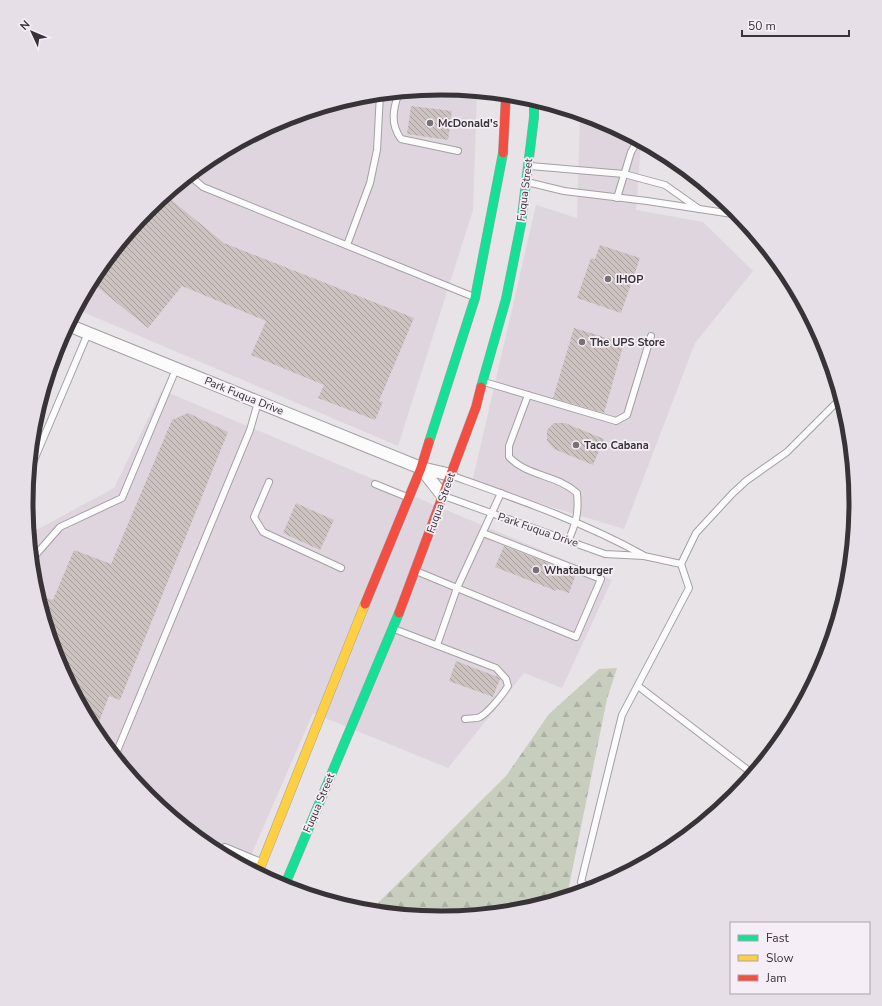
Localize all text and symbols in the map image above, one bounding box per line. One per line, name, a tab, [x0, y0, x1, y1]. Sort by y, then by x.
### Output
north arrow	[12, 12, 52, 52]
scale bar	[742, 12, 849, 38]
text: N	[17, 17, 33, 34]
text: 50 m	[748, 18, 776, 34]
place label: McDonald's	[438, 116, 498, 131]
marker: McDonald's	[425, 118, 435, 128]
street label: Fuqua Street	[514, 158, 536, 222]
place label: IHOP	[616, 272, 643, 287]
marker: IHOP	[603, 274, 613, 284]
place label: The UPS Store	[590, 335, 665, 350]
marker: The UPS Store	[577, 337, 587, 347]
street label: Park Fuqua Drive	[202, 373, 286, 419]
place label: Taco Cabana	[584, 438, 649, 453]
marker: Taco Cabana	[571, 440, 581, 450]
street label: Fuqua Street	[423, 471, 459, 535]
street label: Park Fuqua Drive	[496, 509, 580, 551]
place label: Whataburger	[544, 563, 614, 578]
marker: Whataburger	[531, 565, 541, 575]
street label: Fuqua Street	[300, 771, 338, 835]
legend	[730, 922, 870, 994]
text: Fast	[766, 930, 789, 946]
text: Slow	[766, 950, 794, 966]
text: Jam	[765, 970, 787, 986]

